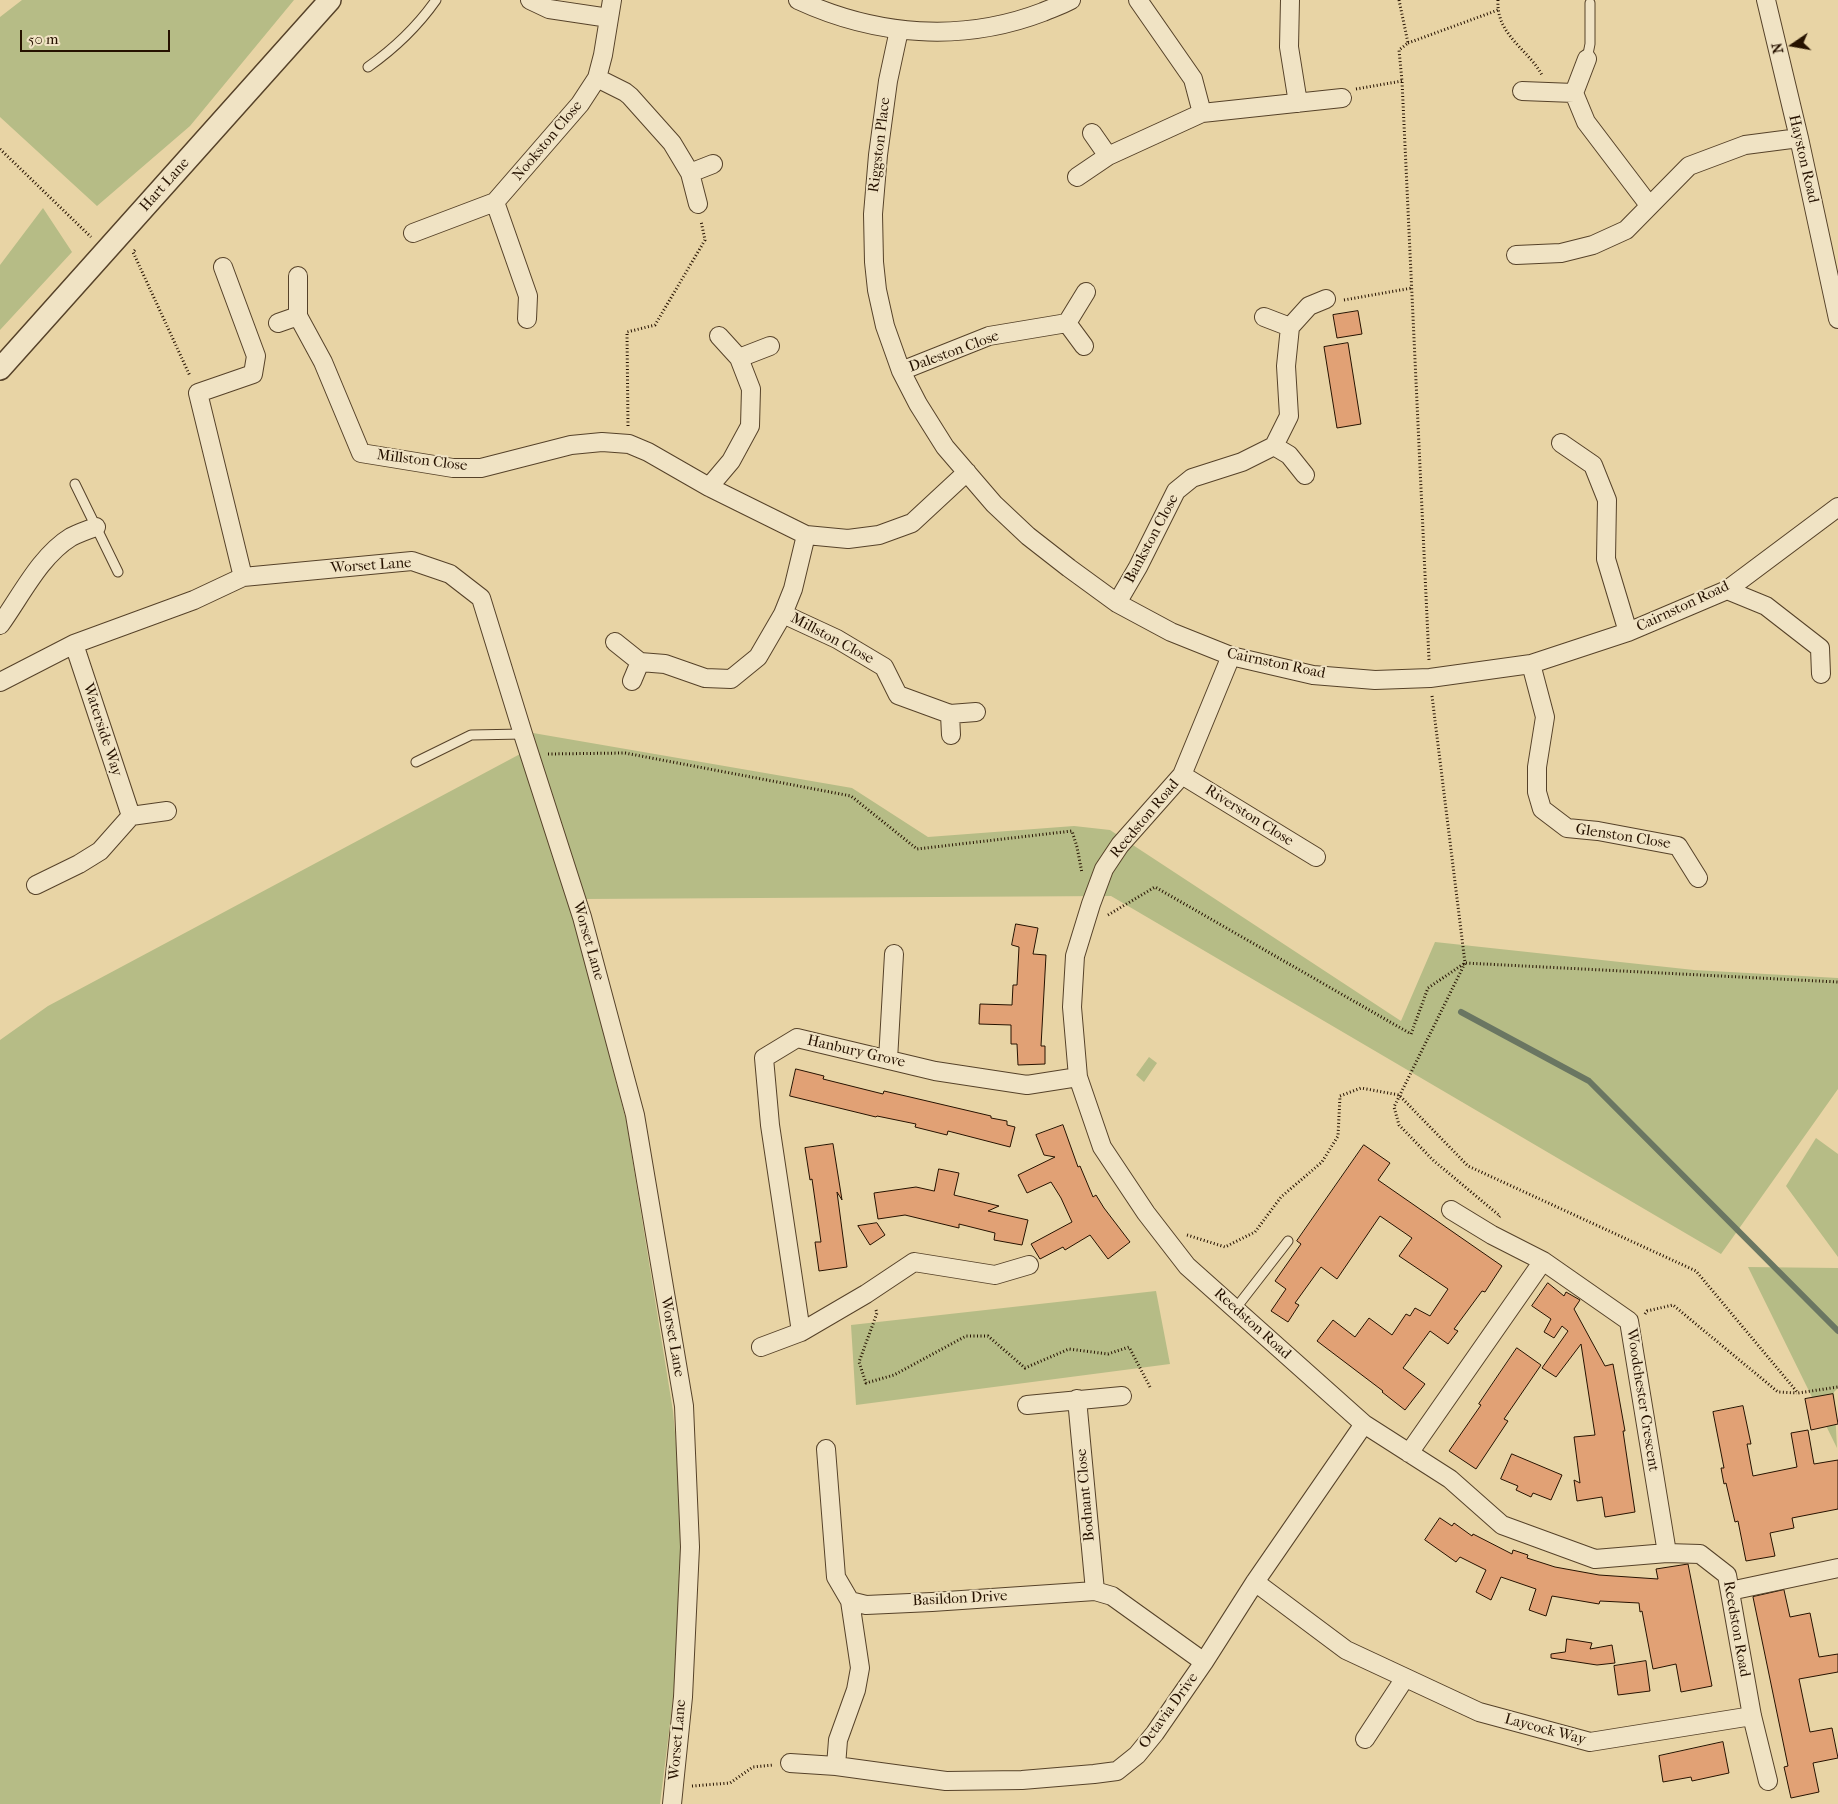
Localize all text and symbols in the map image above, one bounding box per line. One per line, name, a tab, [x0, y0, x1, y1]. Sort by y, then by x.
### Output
scale bar	[22, 20, 172, 52]
north arrow	[1768, 20, 1818, 70]
text: 50 m	[28, 30, 58, 48]
text: N	[1768, 41, 1787, 55]
street label: Riggston Place	[865, 96, 895, 194]
street label: Nookston Close	[509, 97, 587, 185]
street label: Hayston Road	[1784, 113, 1822, 205]
street label: Hart Lane	[136, 154, 194, 216]
street label: Daleston Close	[906, 327, 1002, 377]
street label: Millston Close	[376, 446, 468, 476]
street label: Bankston Close	[1121, 491, 1183, 587]
street label: Worset Lane	[330, 554, 412, 578]
street label: Cairnston Road	[1634, 578, 1732, 636]
street label: Millston Close	[787, 610, 877, 668]
street label: Cairnston Road	[1225, 645, 1327, 683]
street label: Waterside Way	[78, 681, 126, 779]
street label: Reedston Road	[1107, 776, 1183, 862]
street label: Riverston Close	[1201, 782, 1297, 850]
street label: Glenston Close	[1574, 821, 1672, 853]
street label: Worset Lane	[568, 899, 608, 983]
street label: Hanbury Grove	[805, 1032, 907, 1072]
street label: Reedston Road	[1210, 1285, 1294, 1363]
street label: Worset Lane	[656, 1295, 688, 1379]
street label: Woodchester Crescent	[1622, 1327, 1662, 1473]
street label: Bodnant Close	[1073, 1448, 1099, 1542]
street label: Reedston Road	[1719, 1579, 1753, 1679]
street label: Basildon Drive	[912, 1588, 1008, 1610]
street label: Octavia Drive	[1135, 1670, 1203, 1752]
street label: Worset Lane	[665, 1699, 691, 1781]
street label: Laycock Way	[1502, 1710, 1588, 1750]

